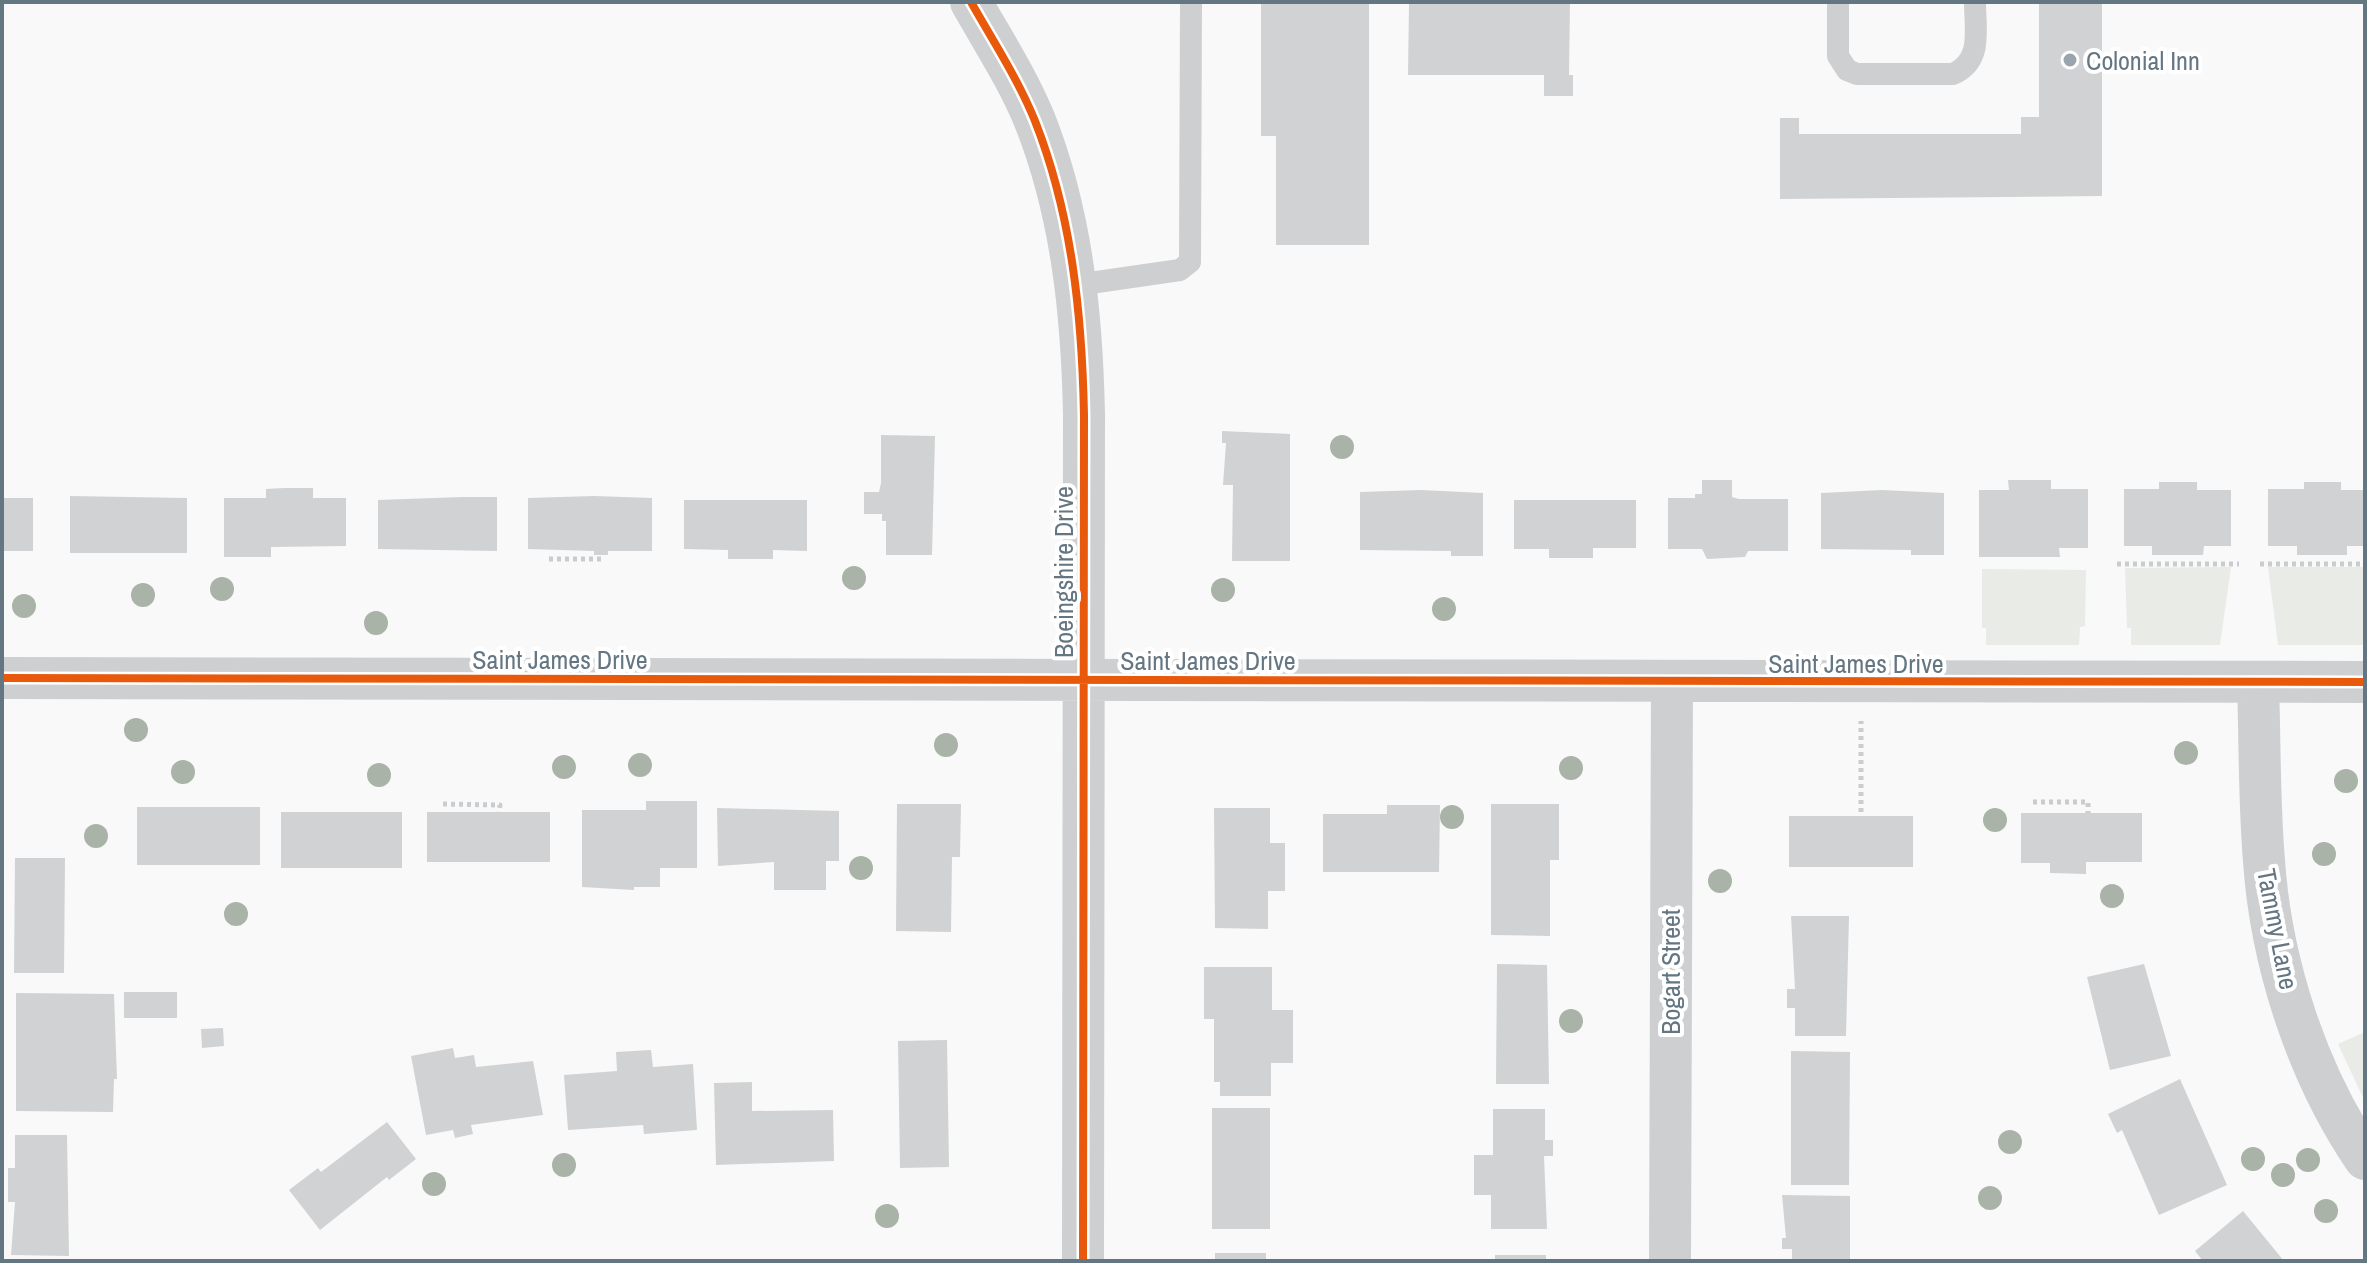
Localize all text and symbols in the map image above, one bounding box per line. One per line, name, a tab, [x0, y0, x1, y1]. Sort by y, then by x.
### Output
place label: Colonial Inn	[2086, 43, 2200, 78]
marker: Colonial Inn	[2061, 51, 2079, 69]
street label: Boeingshire Drive	[1046, 486, 1081, 658]
street label: Saint James Drive	[472, 642, 648, 677]
street label: Saint James Drive	[1120, 643, 1296, 678]
street label: Saint James Drive	[1768, 646, 1944, 681]
street label: Tammy Lane	[2249, 866, 2307, 992]
street label: Bogart Street	[1653, 909, 1688, 1035]

